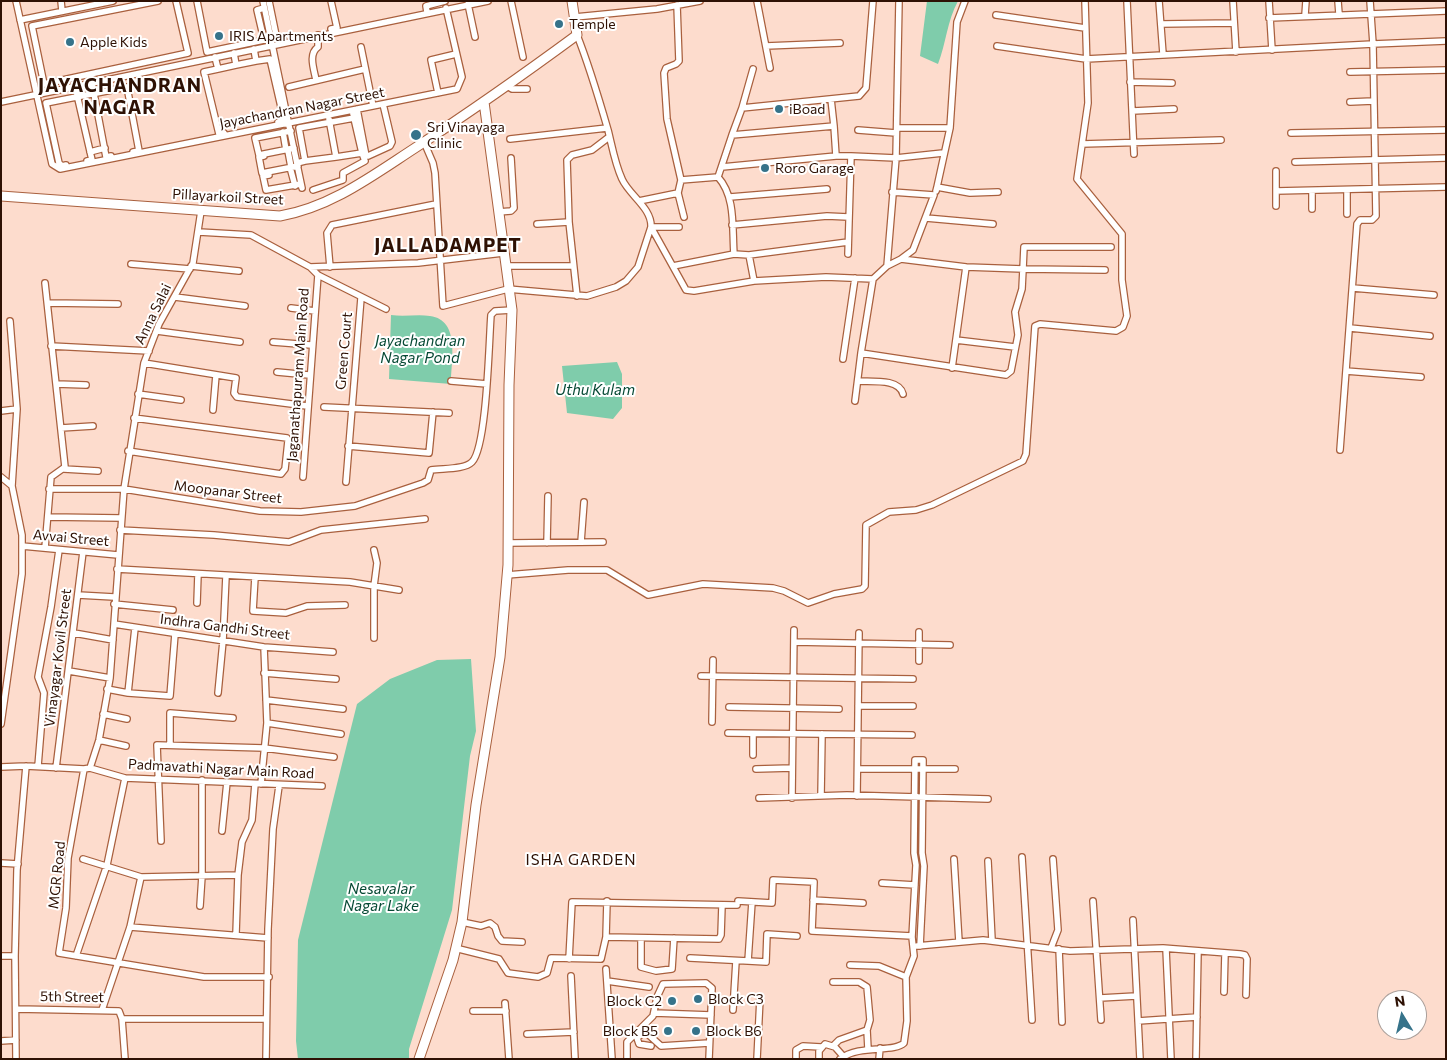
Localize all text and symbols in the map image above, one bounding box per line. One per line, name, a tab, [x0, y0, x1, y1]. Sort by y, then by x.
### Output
place label: Temple	[569, 16, 616, 32]
marker: Temple	[553, 18, 565, 30]
place label: IRIS Apartments	[229, 28, 333, 44]
marker: IRIS Apartments	[213, 30, 225, 42]
place label: Apple Kids	[80, 34, 147, 50]
marker: Apple Kids	[64, 36, 76, 48]
district label: JAYACHANDRAN NAGAR	[36, 75, 204, 119]
street label: Jayachandran Nagar Street	[218, 84, 386, 132]
place label: iBoad	[789, 101, 825, 117]
marker: iBoad	[773, 103, 785, 115]
place label: Sri Vinayaga Clinic	[427, 119, 505, 152]
marker: Sri Vinayaga Clinic	[409, 128, 423, 142]
place label: Roro Garage	[775, 160, 854, 176]
marker: Roro Garage	[759, 162, 771, 174]
street label: Pillayarkoil Street	[172, 186, 284, 208]
district label: JALLADAMPET	[373, 235, 523, 257]
street label: Anna Salai	[131, 281, 175, 347]
street label: Jaganathapuram Main Road	[284, 288, 312, 462]
street label: Green Court	[332, 311, 356, 391]
water label: Jayachandran Nagar Pond	[375, 332, 465, 367]
water label: Uthu Kulam	[555, 381, 635, 399]
street label: Moopanar Street	[173, 477, 283, 507]
street label: Avvai Street	[32, 526, 110, 550]
street label: Vinayagar Kovil Street	[41, 588, 75, 728]
street label: Indhra Gandhi Street	[159, 611, 291, 643]
street label: Padmavathi Nagar Main Road	[127, 756, 315, 782]
street label: MGR Road	[45, 840, 69, 910]
district label: ISHA GARDEN	[524, 851, 638, 869]
water label: Nesavalar Nagar Lake	[343, 880, 419, 915]
street label: 5th Street	[40, 988, 104, 1006]
north arrow	[1377, 990, 1427, 1040]
place label: Block C3	[708, 991, 764, 1007]
text: N	[1393, 991, 1406, 1010]
place label: Block C2	[606, 993, 662, 1009]
marker: Block C3	[692, 993, 704, 1005]
marker: Block C2	[666, 995, 678, 1007]
place label: Block B5	[603, 1023, 658, 1039]
place label: Block B6	[706, 1023, 762, 1039]
marker: Block B5	[662, 1025, 674, 1037]
marker: Block B6	[690, 1025, 702, 1037]

